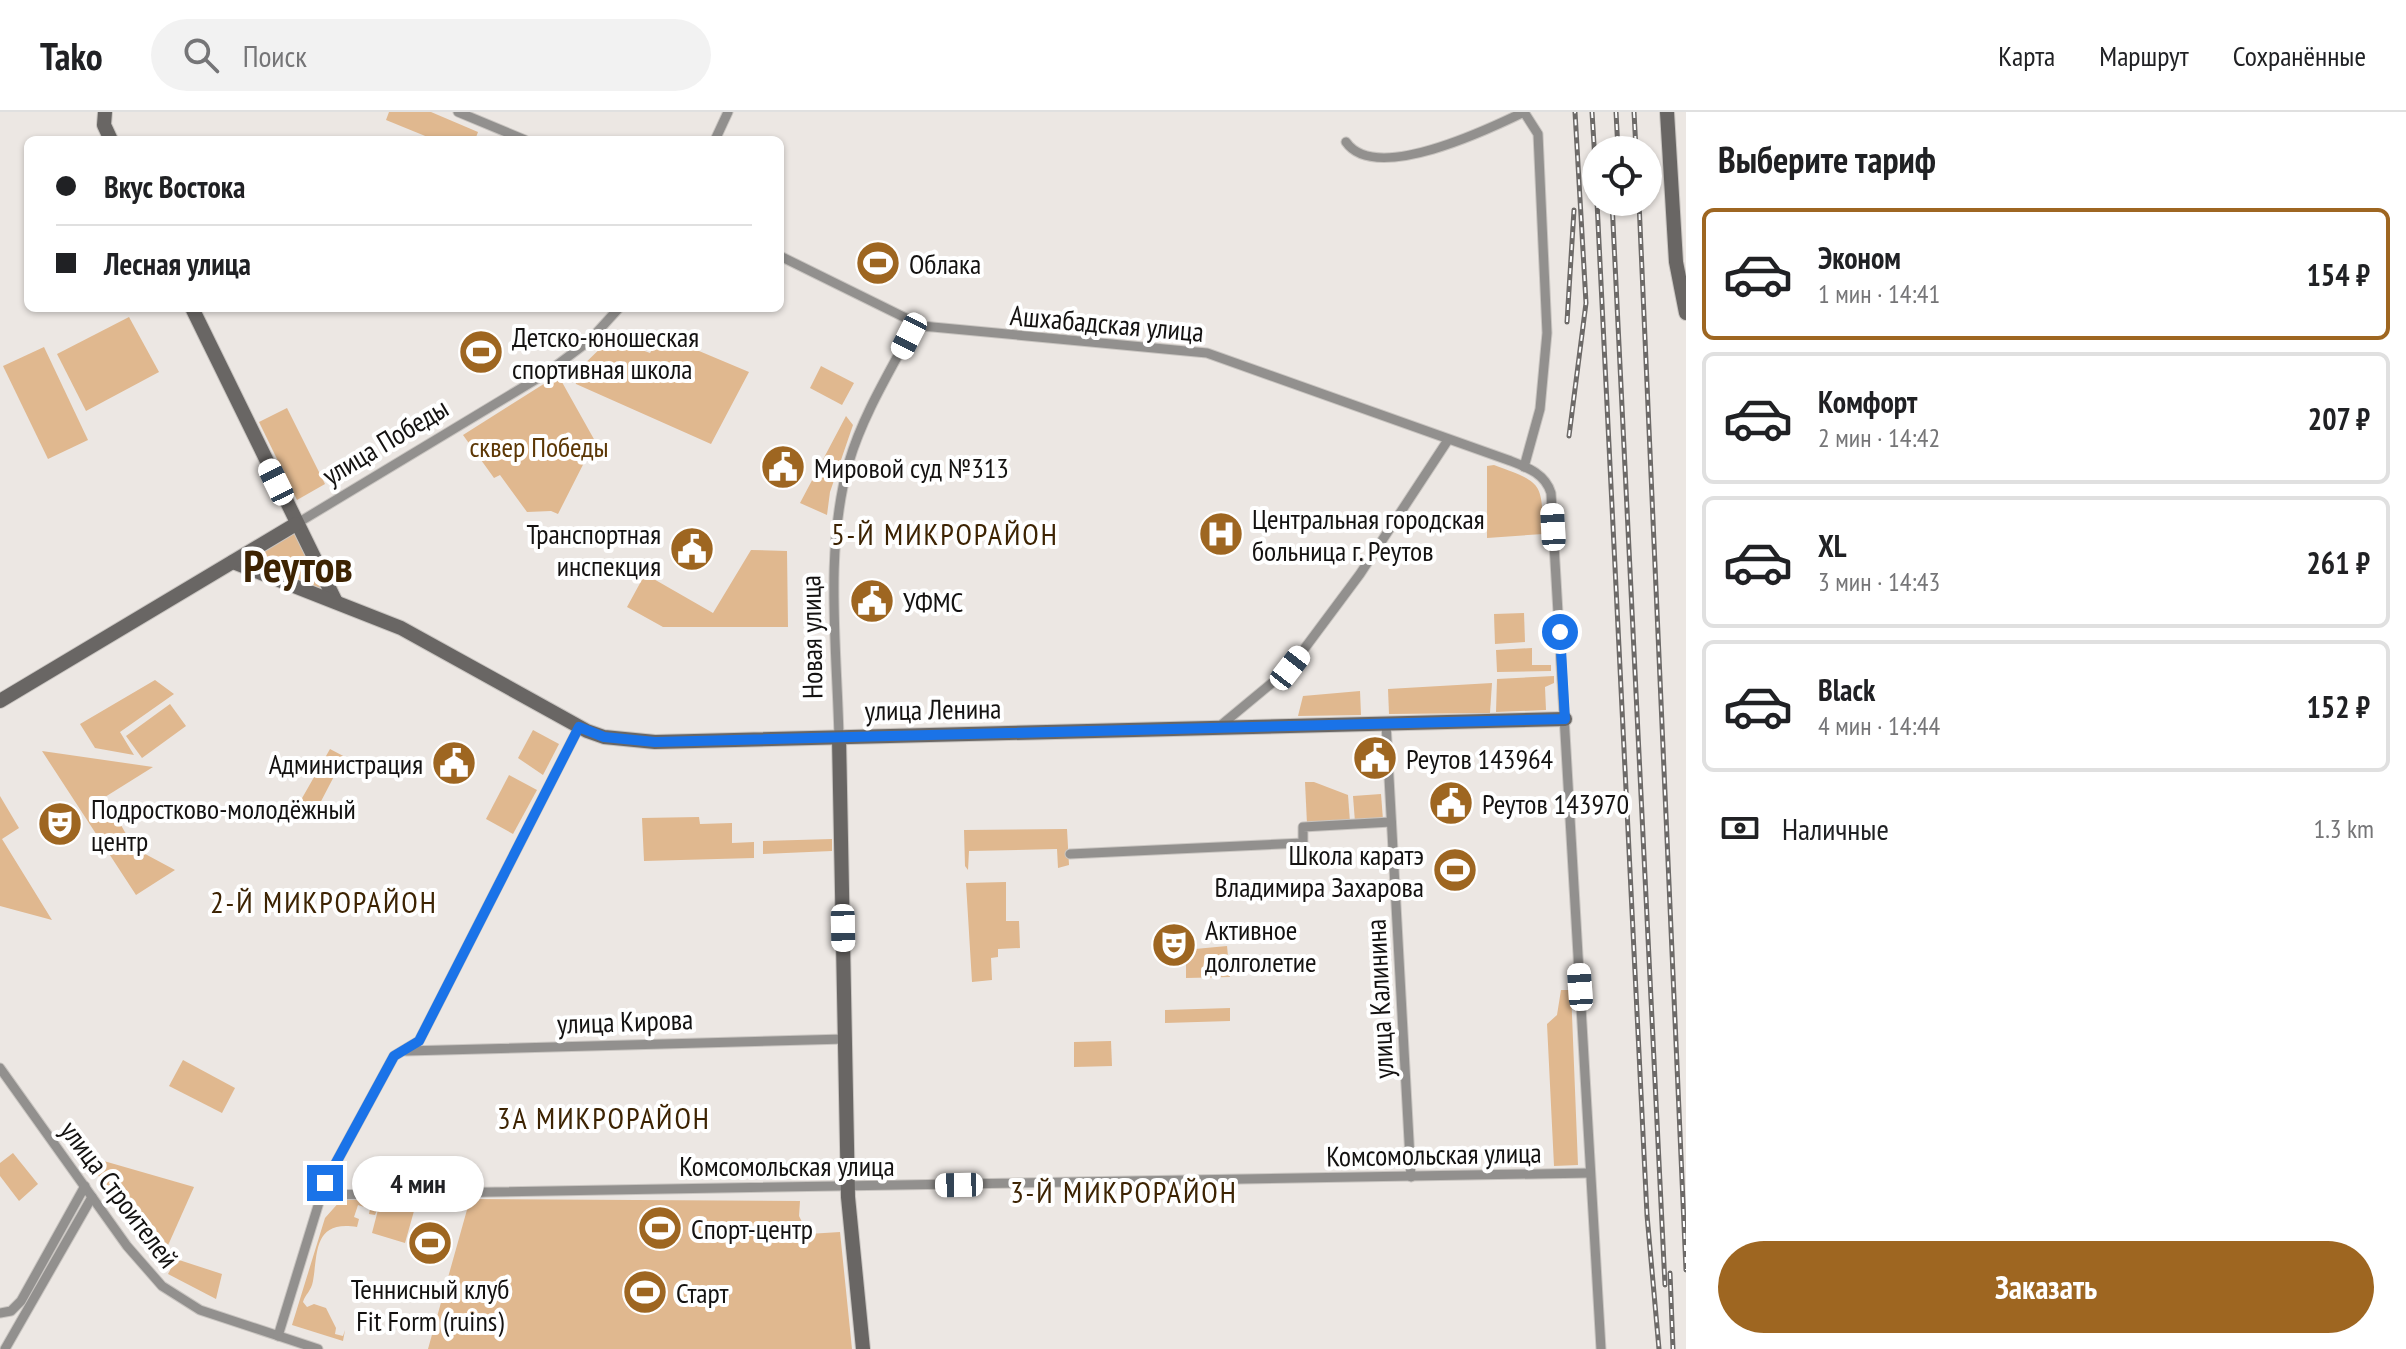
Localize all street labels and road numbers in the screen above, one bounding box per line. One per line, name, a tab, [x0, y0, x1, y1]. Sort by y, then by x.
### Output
street label: Ашхабадская улица	[1009, 296, 1205, 350]
street label: улица Победы	[315, 389, 455, 493]
street label: Новая улица	[791, 575, 831, 699]
street label: улица Ленина	[864, 689, 1002, 729]
street label: улица Калинина	[1356, 918, 1402, 1080]
street label: улица Кирова	[556, 1000, 694, 1042]
street label: улица Строителей	[52, 1113, 188, 1275]
street label: Комсомольская улица	[1326, 1134, 1542, 1174]
street label: Комсомольская улица	[679, 1147, 895, 1184]

